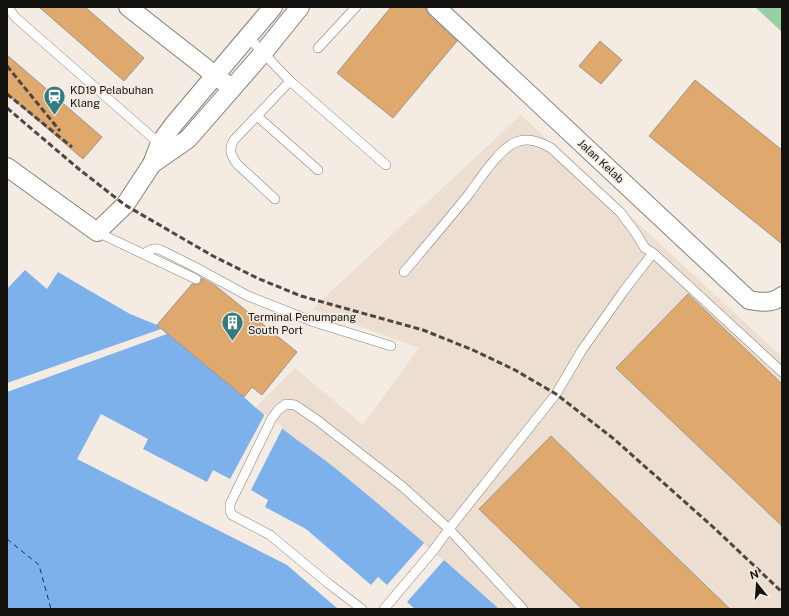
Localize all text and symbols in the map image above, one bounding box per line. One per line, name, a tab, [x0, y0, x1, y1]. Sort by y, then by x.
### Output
station icon: KD19 Pelabuhan Klang	[42, 83, 68, 116]
place label: KD19 Pelabuhan Klang	[70, 84, 153, 109]
street label: Jalan Kelab	[576, 137, 627, 185]
building icon: Terminal Penumpang South Port	[219, 310, 245, 343]
place label: Terminal Penumpang South Port	[248, 311, 356, 336]
north arrow	[737, 564, 777, 604]
text: N	[748, 567, 760, 581]

